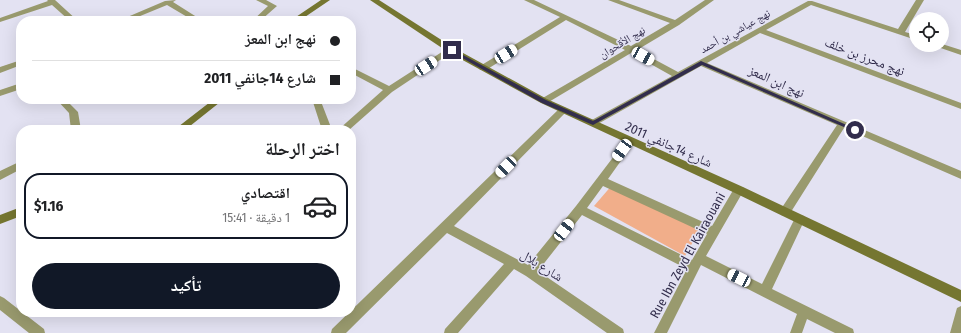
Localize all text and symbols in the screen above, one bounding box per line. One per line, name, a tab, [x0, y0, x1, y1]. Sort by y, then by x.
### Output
street label: نهج عياشي بن أحمد	[697, 6, 773, 58]
map controls	[909, 12, 949, 52]
button: locate	[909, 12, 949, 52]
street label: نهج الأقحوان	[597, 24, 648, 61]
text: نهج ابن المعز	[245, 30, 316, 48]
street label: نهج محرز بن خلف	[822, 34, 907, 80]
route end	[443, 41, 461, 59]
car	[493, 43, 519, 65]
car	[630, 45, 656, 67]
car	[413, 54, 439, 78]
street label: نهج ابن المعز	[745, 62, 807, 102]
text: شارع 14جانفي 2011	[204, 69, 316, 87]
street label: شارع 14جانفي 2011	[622, 119, 715, 173]
route start	[846, 121, 864, 139]
car	[610, 137, 634, 163]
text: اختر الرحلة	[265, 138, 340, 160]
car	[493, 154, 519, 180]
text: اقتصادي	[241, 184, 290, 202]
icon: car	[302, 188, 338, 224]
street label: Rue Ibn Zeyd El Kairaouani	[647, 190, 728, 321]
text: $1.16	[34, 197, 63, 215]
text: 1 دقيقة · 15:41	[222, 210, 290, 225]
car	[552, 217, 576, 243]
street label: شارع بلال	[517, 247, 566, 286]
button: تأكيد	[32, 263, 340, 309]
car	[726, 267, 752, 289]

